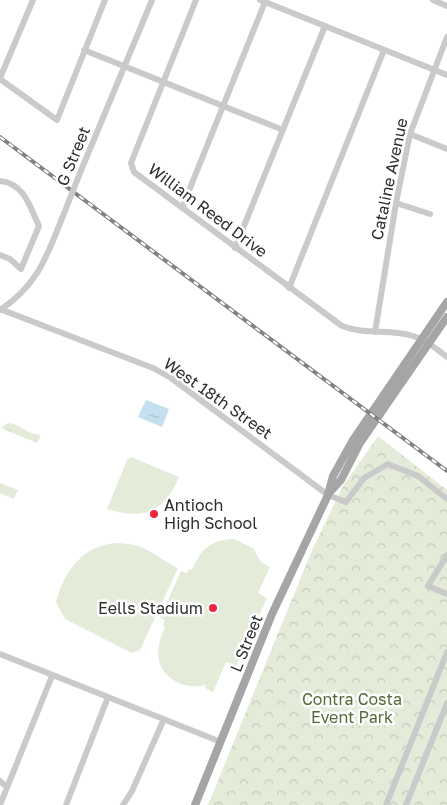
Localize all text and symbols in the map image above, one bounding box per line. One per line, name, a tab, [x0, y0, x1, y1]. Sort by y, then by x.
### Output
street label: Cataline Avenue	[366, 116, 412, 242]
street label: G Street	[52, 123, 94, 189]
street label: William Reed Drive	[144, 159, 272, 261]
street label: West 18th Street	[160, 353, 276, 443]
place label: Antioch High School	[164, 495, 257, 533]
marker: Antioch High School	[148, 508, 160, 520]
place label: Eells Stadium	[98, 598, 203, 618]
marker: Eells Stadium	[207, 602, 219, 614]
street label: L Street	[225, 611, 267, 675]
park label: Contra Costa Event Park	[302, 689, 402, 727]

